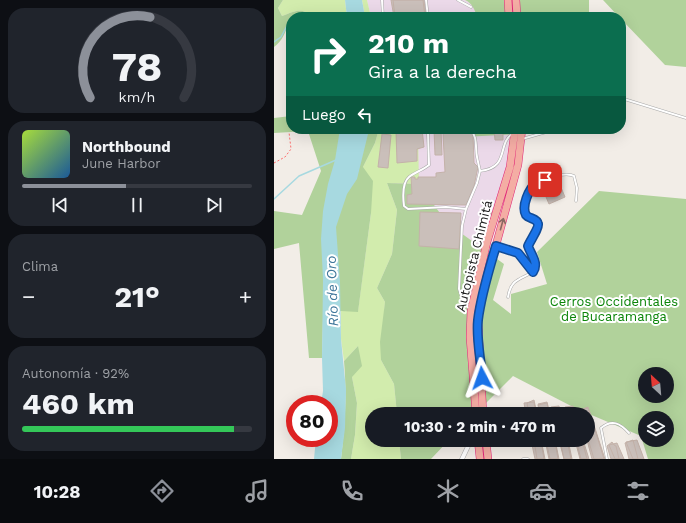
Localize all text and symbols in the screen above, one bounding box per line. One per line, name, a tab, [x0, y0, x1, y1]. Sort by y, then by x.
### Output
text: 210 m	[368, 27, 449, 60]
icon: right	[302, 28, 354, 80]
text: 78	[112, 42, 162, 91]
text: Gira a la derecha	[368, 61, 517, 82]
text: km/h	[119, 89, 155, 105]
icon: left	[354, 104, 376, 126]
text: Luego	[302, 106, 346, 124]
text: Northbound	[82, 138, 171, 156]
text: June Harbor	[82, 156, 161, 171]
pin	[528, 163, 562, 197]
icon: arrive	[534, 169, 556, 191]
icon: previous	[49, 194, 71, 216]
icon: pause	[126, 194, 148, 216]
icon: next	[203, 194, 225, 216]
street label: Autopista Chimitá	[453, 198, 495, 313]
one-way arrow	[499, 218, 506, 231]
water label: Río de Oro	[323, 255, 341, 327]
text: Clima	[22, 259, 58, 274]
text: 21°	[114, 279, 160, 314]
text: −	[22, 284, 35, 309]
text: +	[239, 284, 252, 309]
park label: Cerros Occidentales de Bucaramanga	[550, 294, 678, 324]
position arrow	[461, 357, 503, 399]
text: Autonomía · 92%	[22, 366, 129, 381]
north arrow	[638, 367, 674, 403]
map controls	[638, 367, 674, 447]
text: 460 km	[22, 386, 135, 421]
speed limit sign: 80	[286, 395, 338, 447]
button: layers	[638, 411, 674, 447]
text: 10:30 · 2 min · 470 m	[404, 418, 556, 436]
icon: directions	[148, 477, 176, 505]
icon: music	[243, 477, 271, 505]
icon: phone	[338, 477, 366, 505]
icon: climate	[434, 477, 462, 505]
icon: car	[529, 477, 557, 505]
icon: filters	[624, 477, 652, 505]
text: 10:28	[34, 481, 80, 502]

